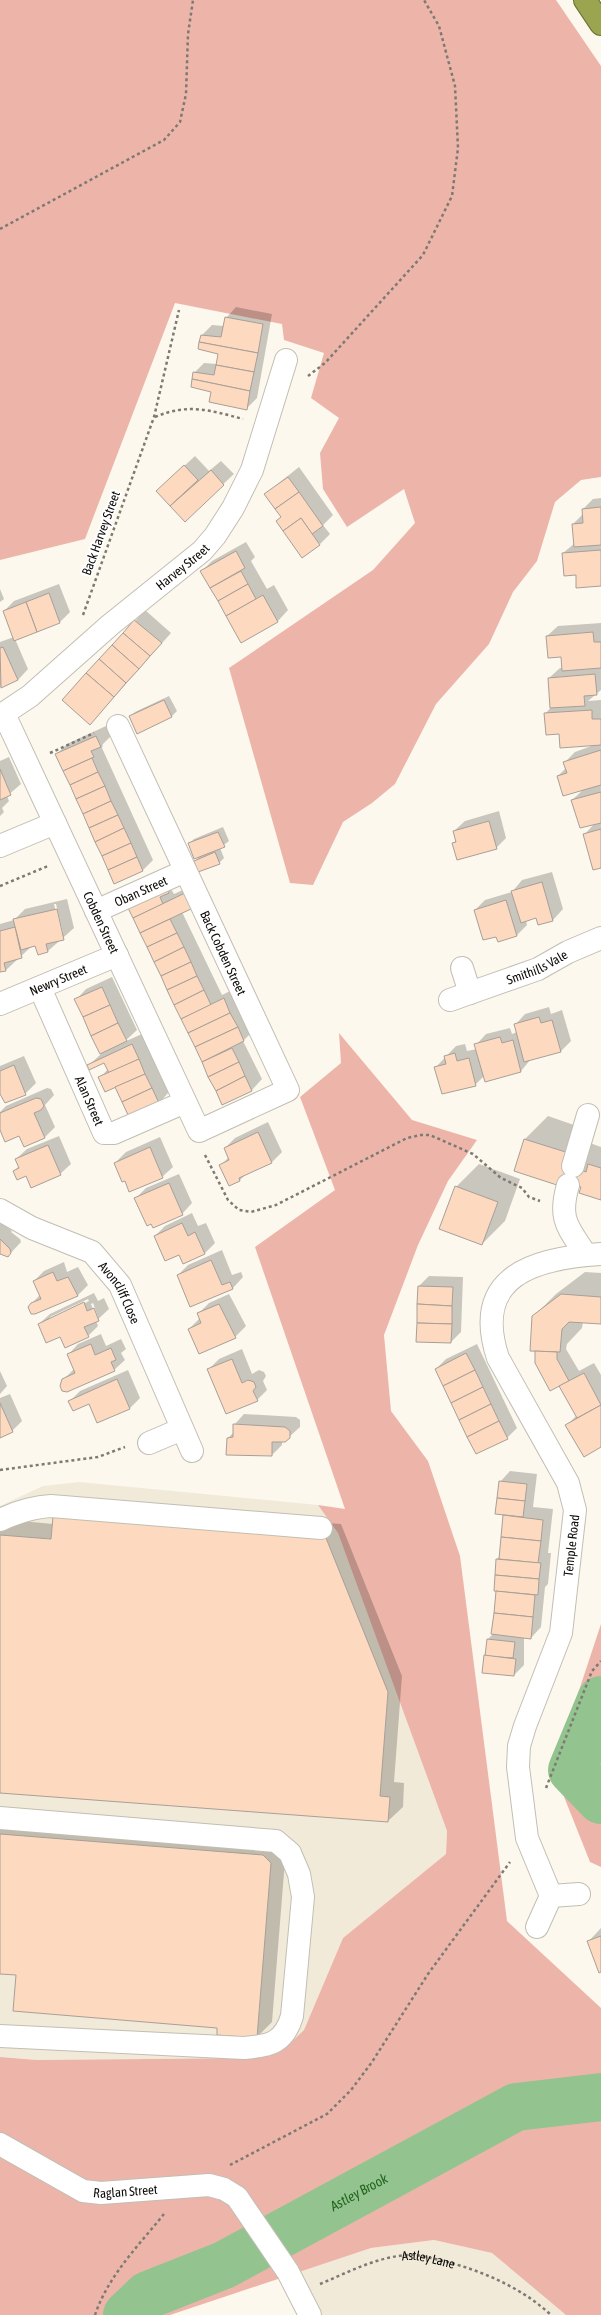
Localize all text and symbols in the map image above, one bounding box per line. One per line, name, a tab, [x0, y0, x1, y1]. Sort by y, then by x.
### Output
street label: Back Harvey Street	[79, 489, 123, 577]
street label: Harvey Street	[153, 541, 212, 593]
street label: Oban Street	[112, 872, 170, 909]
street label: Cobden Street	[80, 889, 122, 956]
street label: Back Cobden Street	[197, 908, 249, 998]
street label: Smithills Vale	[504, 946, 570, 987]
street label: Newry Street	[27, 961, 89, 998]
street label: Alan Street	[72, 1073, 107, 1128]
street label: Avoncliff Close	[96, 1258, 143, 1326]
street label: Temple Road	[560, 1514, 582, 1577]
water label: Astley Brook	[326, 2170, 391, 2215]
street label: Raglan Street	[93, 2181, 158, 2201]
street label: Astley Lane	[401, 2247, 457, 2271]

